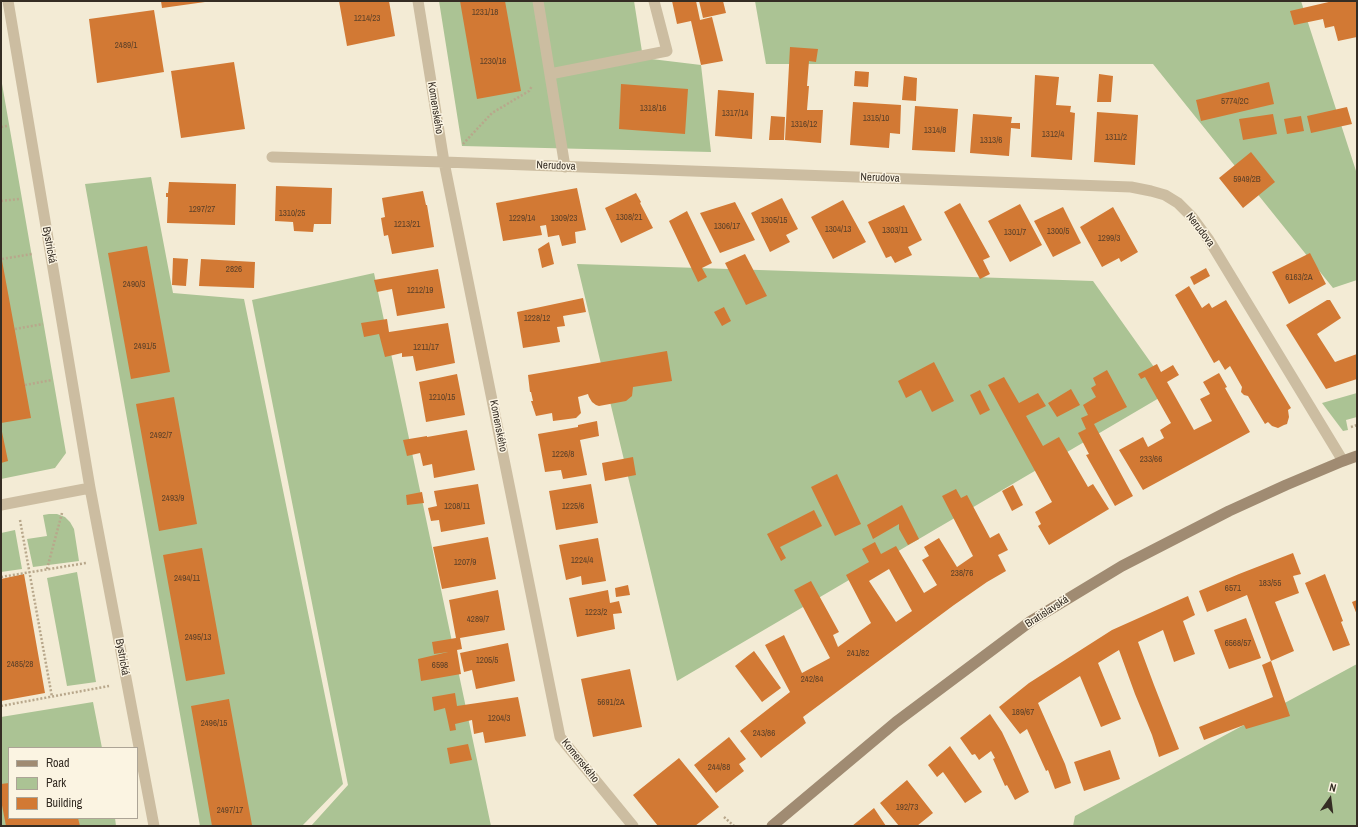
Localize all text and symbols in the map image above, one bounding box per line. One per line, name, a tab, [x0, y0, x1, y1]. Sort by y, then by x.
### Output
house number: 1231/18	[472, 8, 498, 18]
house number: 1214/23	[354, 14, 380, 24]
house number: 2489/1	[115, 41, 137, 51]
house number: 1230/16	[480, 57, 506, 67]
street label: Komenského	[424, 81, 446, 135]
house number: 5774/2C	[1221, 97, 1249, 107]
house number: 1318/16	[640, 104, 666, 114]
house number: 1317/14	[722, 109, 748, 119]
house number: 1315/10	[863, 114, 889, 124]
house number: 1316/12	[791, 120, 817, 130]
house number: 1314/8	[924, 126, 946, 136]
house number: 1312/4	[1042, 130, 1064, 140]
house number: 1311/2	[1105, 133, 1127, 143]
house number: 1313/6	[980, 136, 1002, 146]
street label: Nerudova	[536, 159, 576, 173]
street label: Nerudova	[860, 171, 900, 185]
house number: 5949/2B	[1233, 175, 1261, 185]
house number: 1297/27	[189, 205, 215, 215]
house number: 1310/25	[279, 209, 305, 219]
street label: Nerudova	[1183, 210, 1217, 250]
house number: 1308/21	[616, 213, 642, 223]
house number: 1229/14	[509, 214, 535, 224]
house number: 1309/23	[551, 214, 577, 224]
house number: 1305/15	[761, 216, 787, 226]
house number: 1213/21	[394, 220, 420, 230]
house number: 1306/17	[714, 222, 740, 232]
house number: 1304/13	[825, 225, 851, 235]
street label: Bystrická	[39, 226, 59, 264]
house number: 1303/11	[882, 226, 908, 236]
house number: 1300/5	[1047, 227, 1069, 237]
house number: 1301/7	[1004, 228, 1026, 238]
house number: 1299/3	[1098, 234, 1120, 244]
house number: 2826	[226, 265, 242, 275]
house number: 6163/2A	[1285, 273, 1313, 283]
house number: 2490/3	[123, 280, 145, 290]
house number: 1212/19	[407, 286, 433, 296]
house number: 1228/12	[524, 314, 550, 324]
house number: 2491/5	[134, 342, 156, 352]
house number: 1211/17	[413, 343, 439, 353]
house number: 1210/15	[429, 393, 455, 403]
street label: Komenského	[486, 399, 510, 453]
house number: 2492/7	[150, 431, 172, 441]
house number: 1226/8	[552, 450, 574, 460]
house number: 233/66	[1140, 455, 1162, 465]
house number: 2493/9	[162, 494, 184, 504]
house number: 1208/11	[444, 502, 470, 512]
house number: 1225/6	[562, 502, 584, 512]
house number: 1224/4	[571, 556, 593, 566]
house number: 1207/9	[454, 558, 476, 568]
house number: 238/76	[951, 569, 973, 579]
house number: 2494/11	[174, 574, 200, 584]
house number: 183/55	[1259, 579, 1281, 589]
house number: 6571	[1225, 584, 1241, 594]
street label: Bratislavská	[1023, 593, 1071, 631]
house number: 1223/2	[585, 608, 607, 618]
house number: 4289/7	[467, 615, 489, 625]
house number: 2495/13	[185, 633, 211, 643]
street label: Bystrická	[112, 638, 132, 676]
house number: 6568/57	[1225, 639, 1251, 649]
house number: 241/82	[847, 649, 869, 659]
house number: 1205/5	[476, 656, 498, 666]
house number: 2485/28	[7, 660, 33, 670]
house number: 6598	[432, 661, 448, 671]
house number: 242/84	[801, 675, 823, 685]
house number: 5691/2A	[597, 698, 625, 708]
house number: 189/67	[1012, 708, 1034, 718]
house number: 1204/3	[488, 714, 510, 724]
house number: 2496/15	[201, 719, 227, 729]
house number: 243/86	[753, 729, 775, 739]
street label: Komenského	[558, 736, 602, 786]
legend	[8, 747, 138, 819]
text: Road	[46, 755, 70, 771]
house number: 244/88	[708, 763, 730, 773]
text: Park	[46, 775, 66, 791]
north arrow	[1310, 779, 1350, 819]
text: N	[1328, 780, 1338, 795]
text: Building	[46, 795, 82, 811]
house number: 192/73	[896, 803, 918, 813]
house number: 2497/17	[217, 806, 243, 816]

